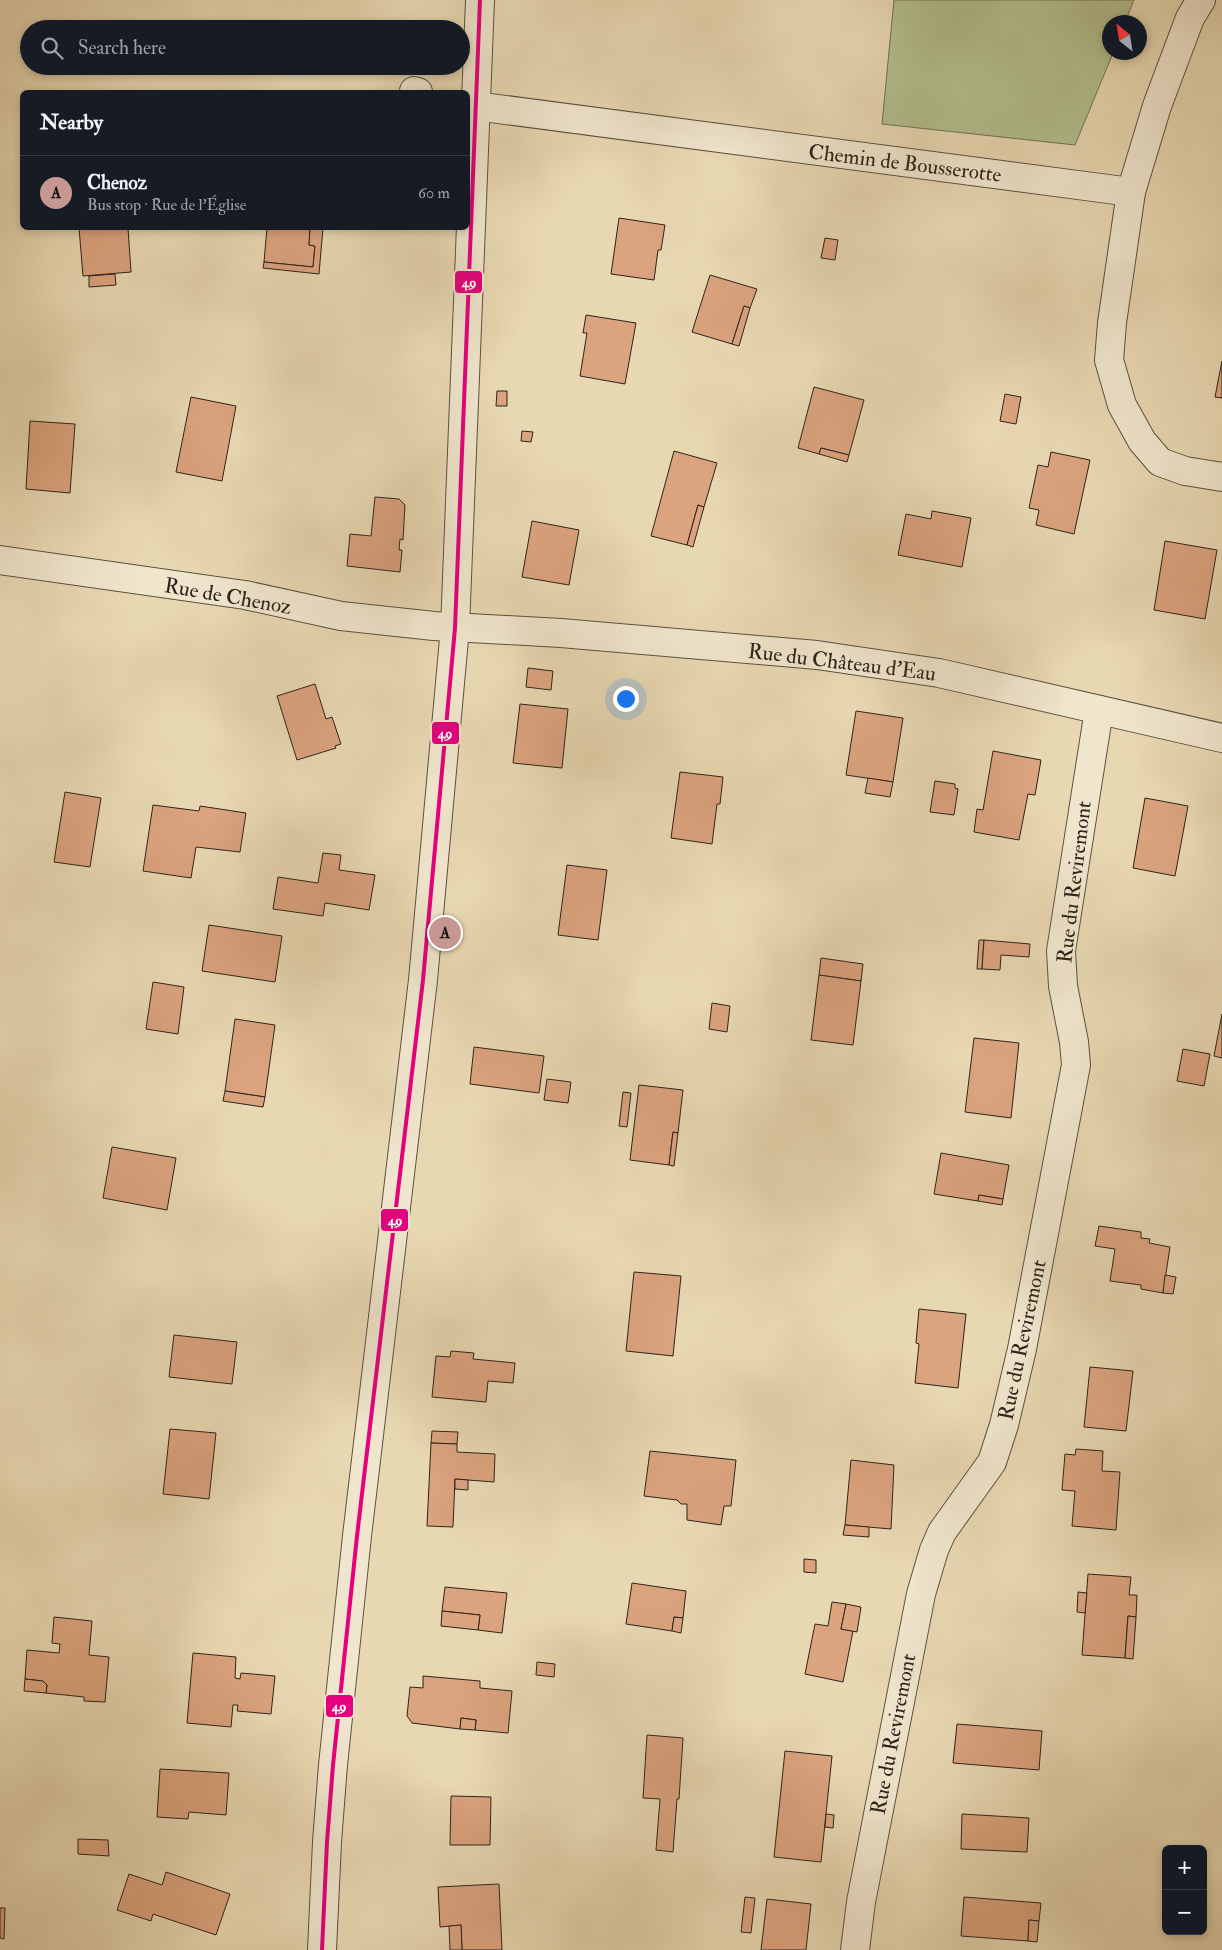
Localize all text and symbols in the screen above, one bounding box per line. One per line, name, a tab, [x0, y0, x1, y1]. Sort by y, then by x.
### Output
north arrow	[1102, 15, 1147, 60]
search box	[20, 20, 470, 75]
icon: search	[38, 34, 66, 62]
text: Search here	[78, 36, 166, 60]
text: Nearby	[40, 109, 103, 136]
street label: Chemin de Bousserotte	[807, 138, 1003, 189]
text: Chenoz	[87, 171, 147, 195]
text: A	[51, 183, 61, 203]
text: 60 m	[418, 183, 450, 203]
text: Bus stop · Rue de l'Église	[87, 195, 247, 215]
line badge: 49	[454, 270, 483, 294]
text: 49	[461, 274, 476, 291]
street label: Rue de Chenoz	[162, 572, 294, 621]
street label: Rue du Château d'Eau	[746, 638, 938, 687]
your location	[613, 686, 639, 712]
line badge: 49	[431, 721, 460, 745]
text: 49	[437, 725, 452, 742]
street label: Rue du Reviremont	[1051, 799, 1098, 965]
pin: A	[429, 914, 461, 952]
line badge: 49	[380, 1208, 409, 1232]
text: 49	[387, 1212, 402, 1229]
street label: Rue du Reviremont	[992, 1257, 1053, 1423]
street label: Rue du Reviremont	[865, 1651, 922, 1817]
line badge: 49	[325, 1694, 354, 1718]
text: 49	[331, 1698, 346, 1715]
map controls	[1162, 1845, 1207, 1935]
button: +	[1162, 1845, 1207, 1890]
button: −	[1162, 1890, 1207, 1935]

